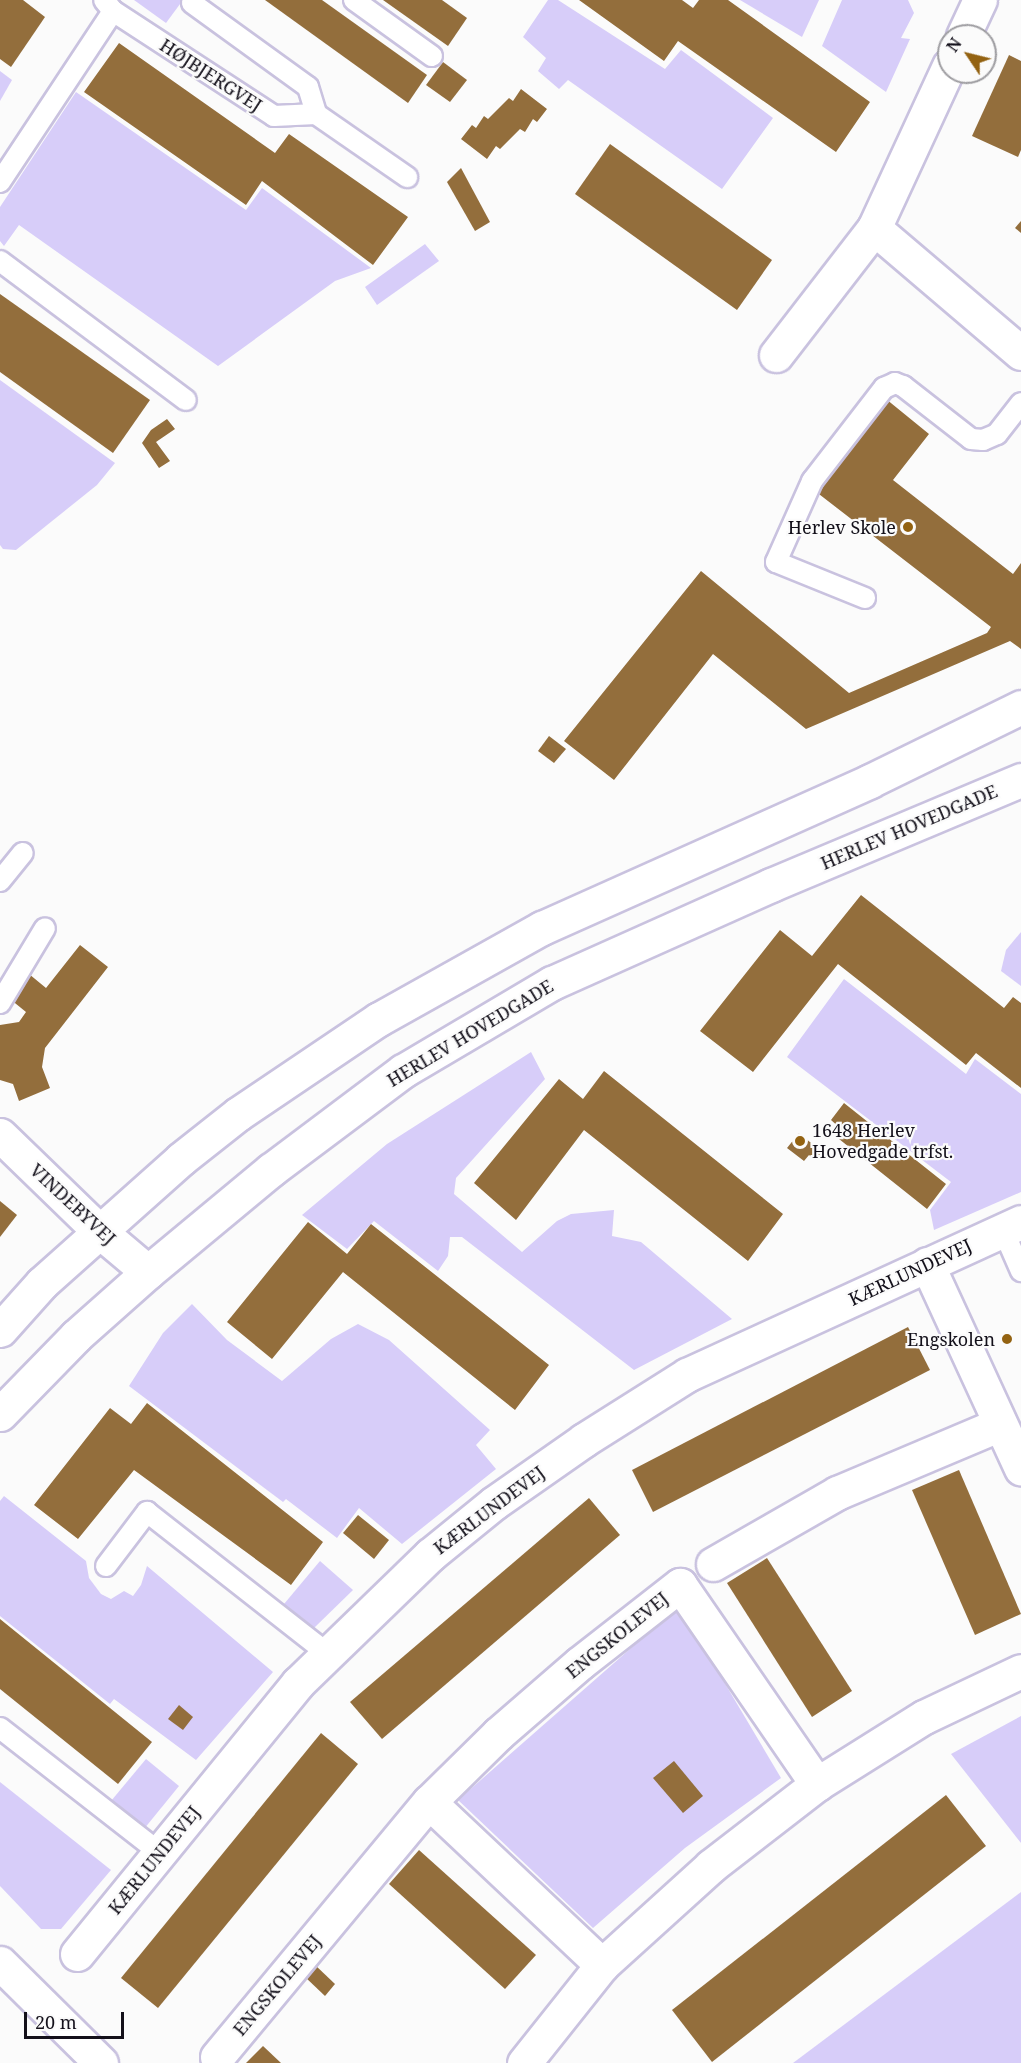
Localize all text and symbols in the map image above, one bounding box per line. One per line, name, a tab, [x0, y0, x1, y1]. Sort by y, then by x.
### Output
north arrow	[937, 24, 997, 84]
text: N	[941, 33, 967, 56]
street label: HØJBJERGVEJ	[156, 34, 266, 116]
place label: Herlev Skole	[788, 516, 896, 538]
marker: Herlev Skole	[901, 520, 915, 534]
street label: HERLEV HOVEDGADE	[817, 780, 1001, 874]
street label: HERLEV HOVEDGADE	[383, 975, 557, 1091]
place label: 1648 Herlev Hovedgade trfst.	[812, 1120, 953, 1162]
marker: 1648 Herlev Hovedgade trfst.	[793, 1134, 807, 1148]
street label: VINDEBYVEJ	[26, 1159, 120, 1249]
street label: KÆRLUNDEVEJ	[845, 1234, 975, 1310]
place label: Engskolen	[907, 1328, 995, 1350]
marker: Engskolen	[1000, 1332, 1014, 1346]
street label: KÆRLUNDEVEJ	[429, 1461, 549, 1559]
street label: ENGSKOLEVEJ	[562, 1587, 672, 1683]
street label: KÆRLUNDEVEJ	[104, 1801, 204, 1919]
street label: ENGSKOLEVEJ	[229, 1930, 325, 2040]
scale bar	[27, 2000, 128, 2038]
text: 20 m	[35, 2010, 77, 2034]

